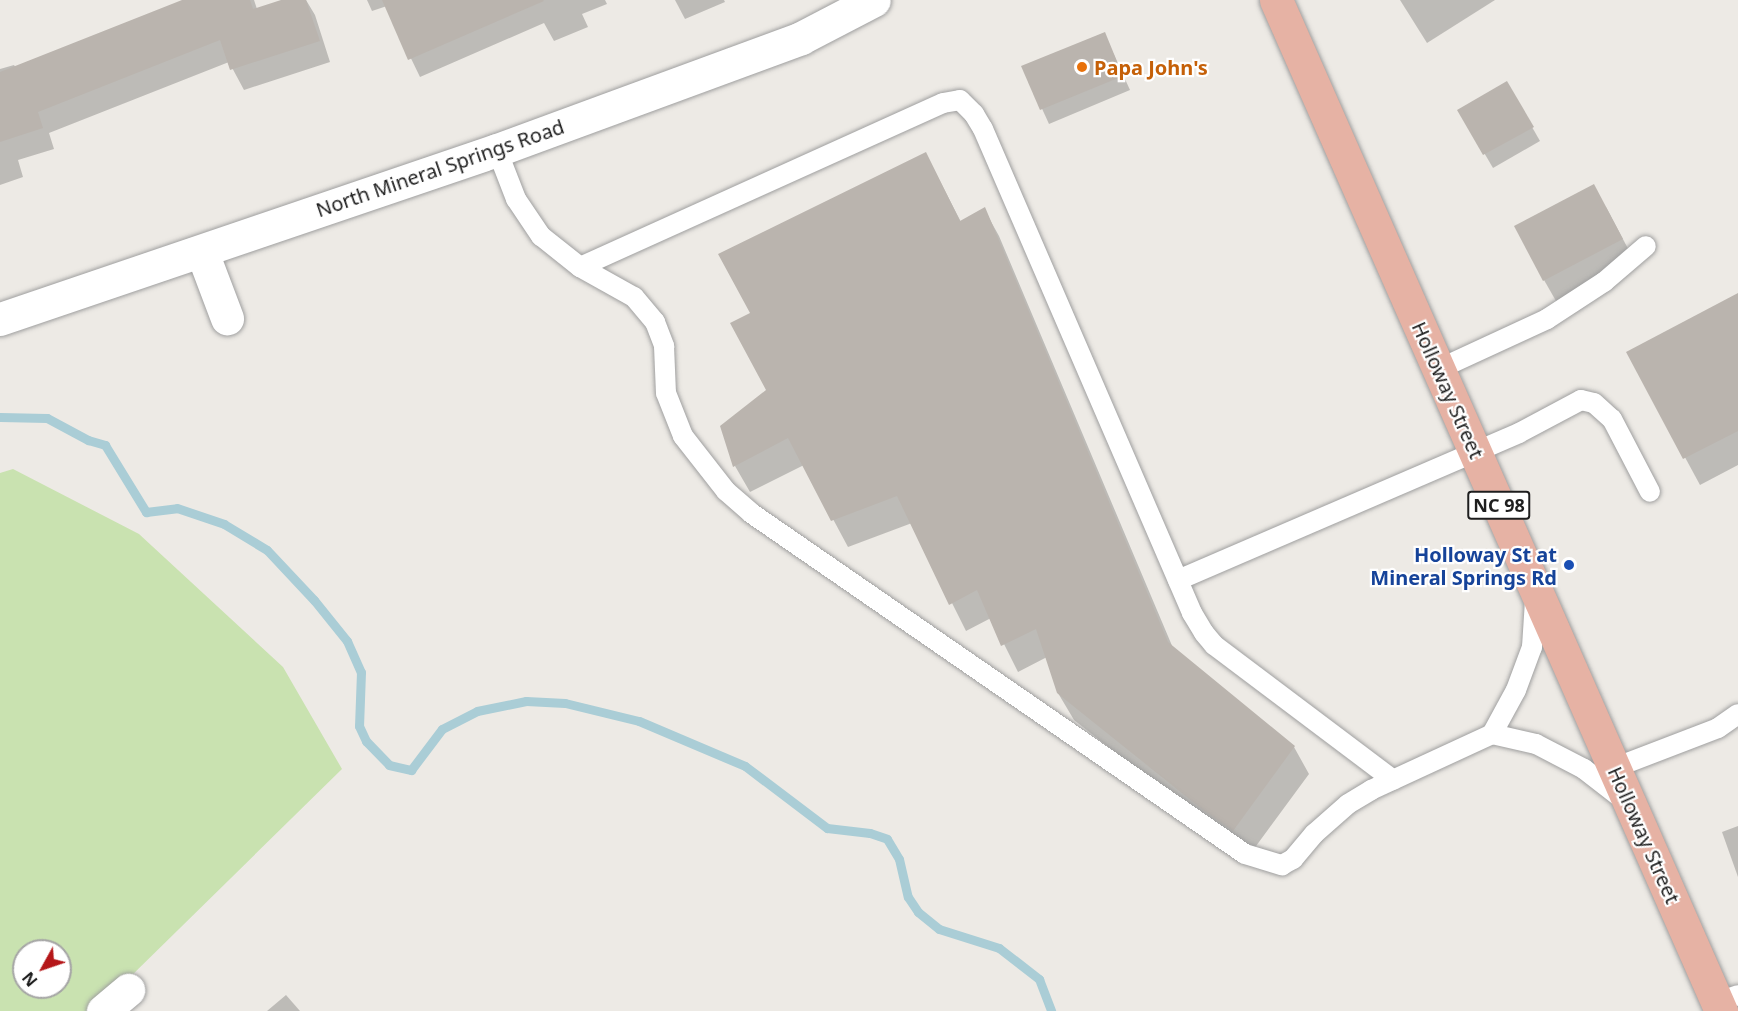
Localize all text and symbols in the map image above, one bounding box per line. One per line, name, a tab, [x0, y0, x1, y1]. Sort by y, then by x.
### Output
place label: Papa John's	[1094, 55, 1208, 79]
marker: Papa John's	[1075, 60, 1089, 74]
street label: North Mineral Springs Road	[313, 114, 567, 222]
street label: Holloway Street	[1407, 318, 1489, 462]
road number: NC 98	[1466, 490, 1532, 520]
place label: Holloway St at Mineral Springs Rd	[1370, 542, 1557, 589]
marker: Holloway St at Mineral Springs Rd	[1562, 558, 1576, 572]
street label: Holloway Street	[1603, 763, 1685, 907]
north arrow	[12, 939, 72, 999]
text: N	[17, 967, 42, 991]

